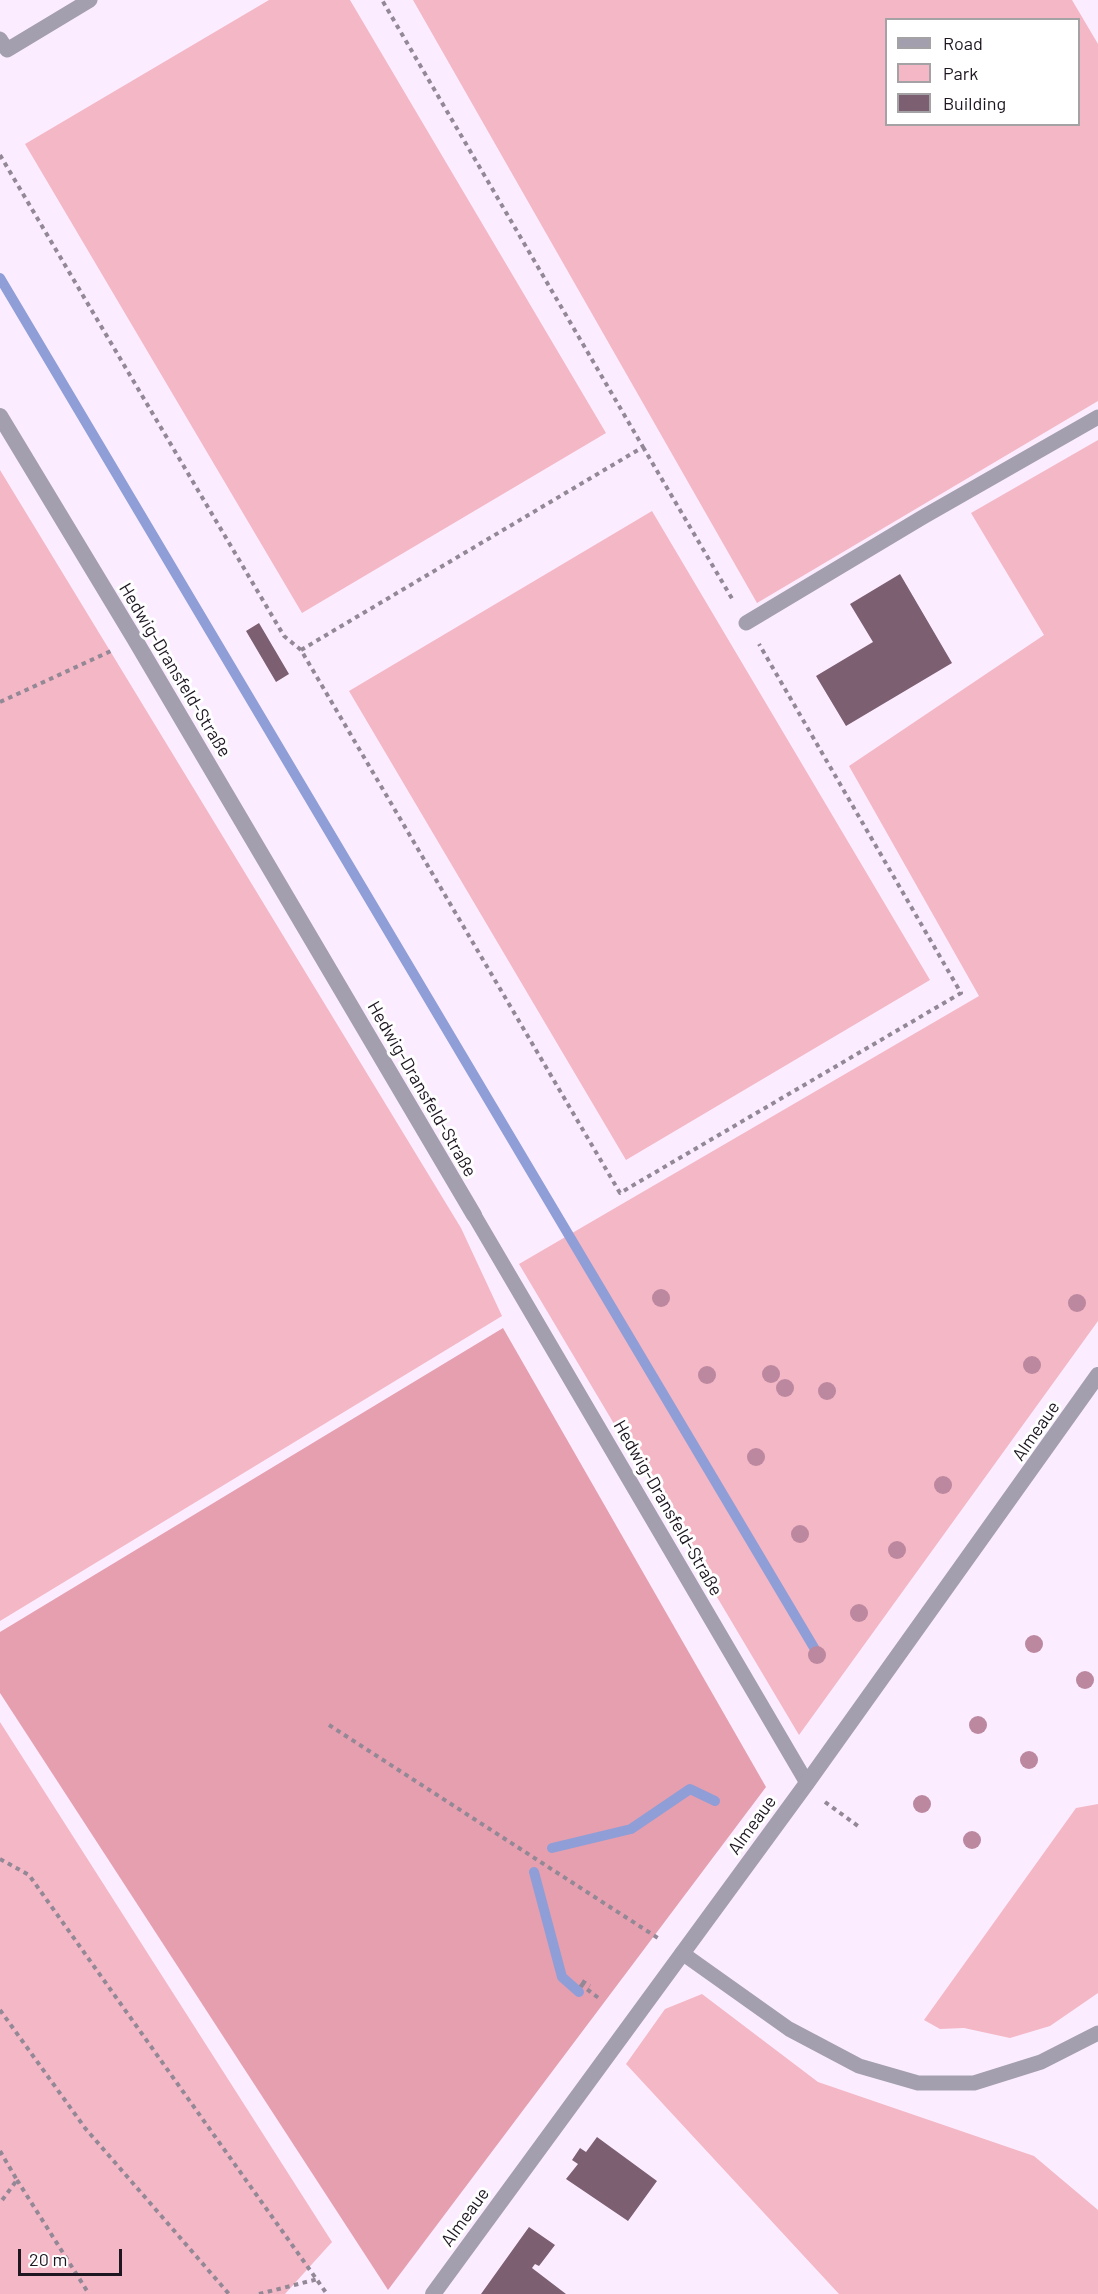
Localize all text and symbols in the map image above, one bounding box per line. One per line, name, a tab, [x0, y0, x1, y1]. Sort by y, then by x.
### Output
legend	[885, 18, 1080, 126]
text: Road	[943, 32, 983, 54]
text: Park	[943, 62, 978, 84]
text: Building	[943, 92, 1006, 114]
street label: Hedwig-Dransfeld-Straße	[114, 579, 236, 761]
street label: Hedwig-Dransfeld-Straße	[363, 997, 481, 1181]
street label: Almeaue	[1008, 1397, 1064, 1465]
street label: Hedwig-Dransfeld-Straße	[609, 1416, 727, 1600]
street label: Almeaue	[723, 1791, 781, 1859]
street label: Almeaue	[436, 2183, 494, 2251]
scale bar	[21, 2237, 124, 2275]
text: 20 m	[29, 2248, 67, 2270]

